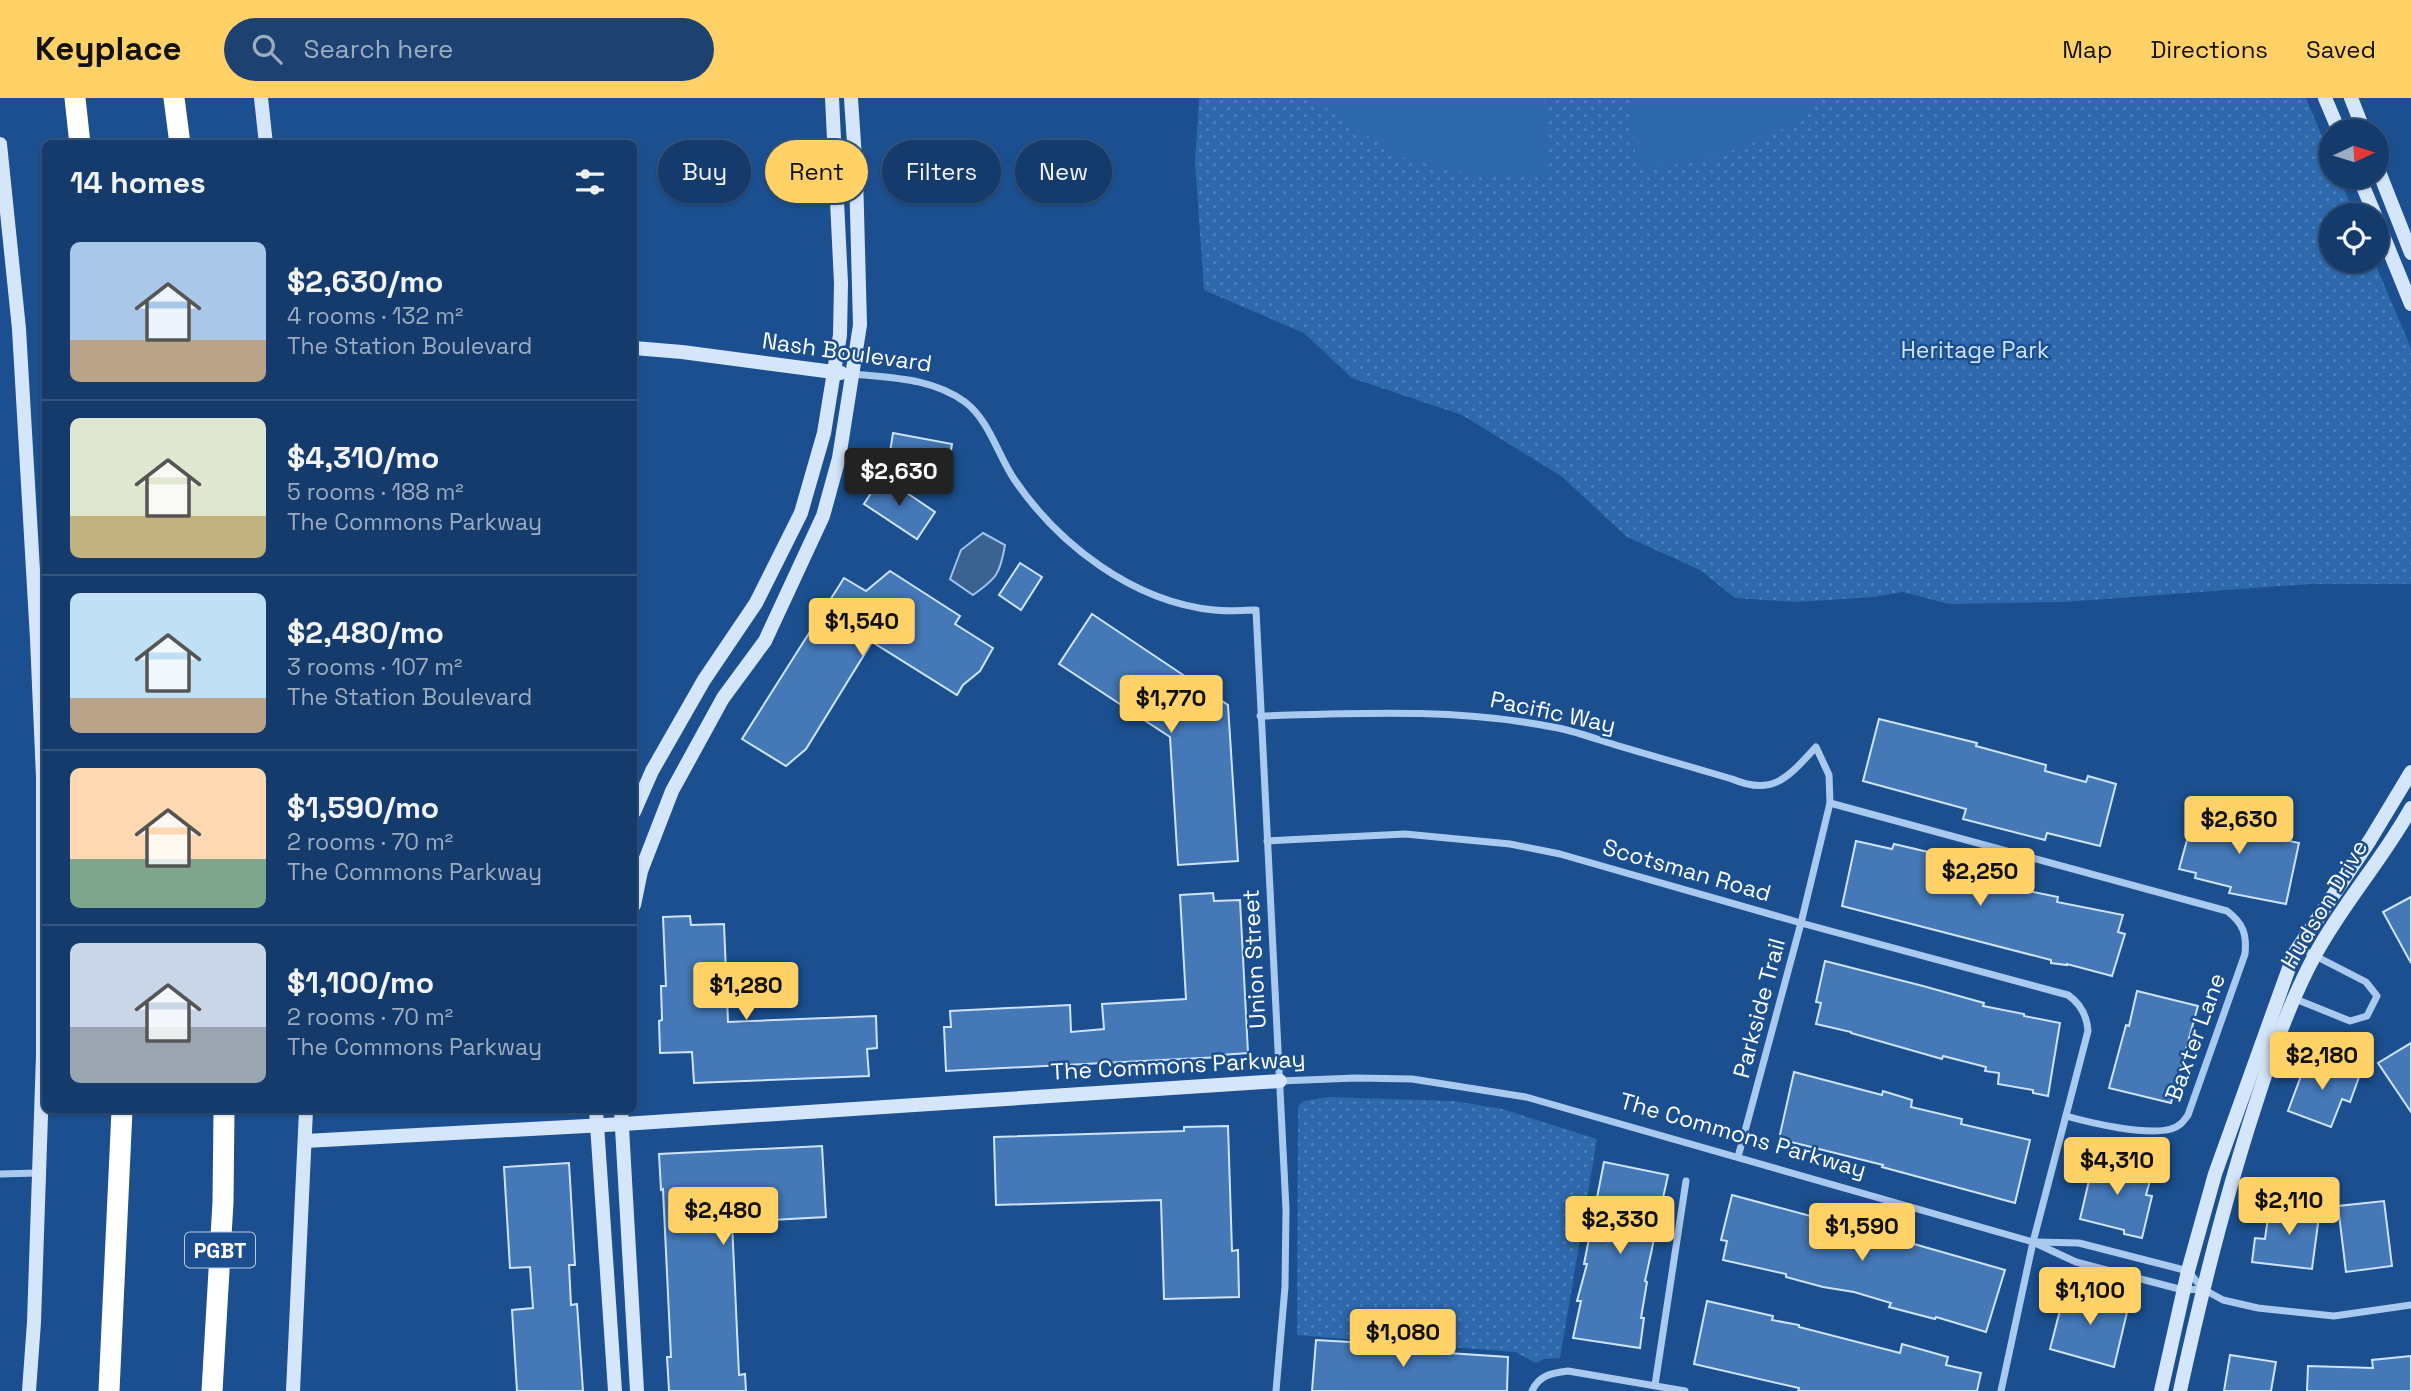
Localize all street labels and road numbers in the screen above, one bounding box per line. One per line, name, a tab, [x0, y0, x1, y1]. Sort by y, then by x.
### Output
street label: Nash Boulevard	[760, 325, 934, 379]
street label: Pacific Way	[1488, 684, 1618, 740]
street label: Scotsman Road	[1599, 832, 1775, 908]
street label: Hudson Drive	[2274, 834, 2374, 974]
street label: Union Street	[1235, 889, 1273, 1029]
street label: Parkside Trail	[1726, 935, 1792, 1081]
street label: Baxter Lane	[2158, 969, 2232, 1105]
street label: The Commons Parkway	[1050, 1043, 1306, 1087]
street label: The Commons Parkway	[1616, 1085, 1870, 1185]
road number: PGBT	[185, 1232, 255, 1268]

